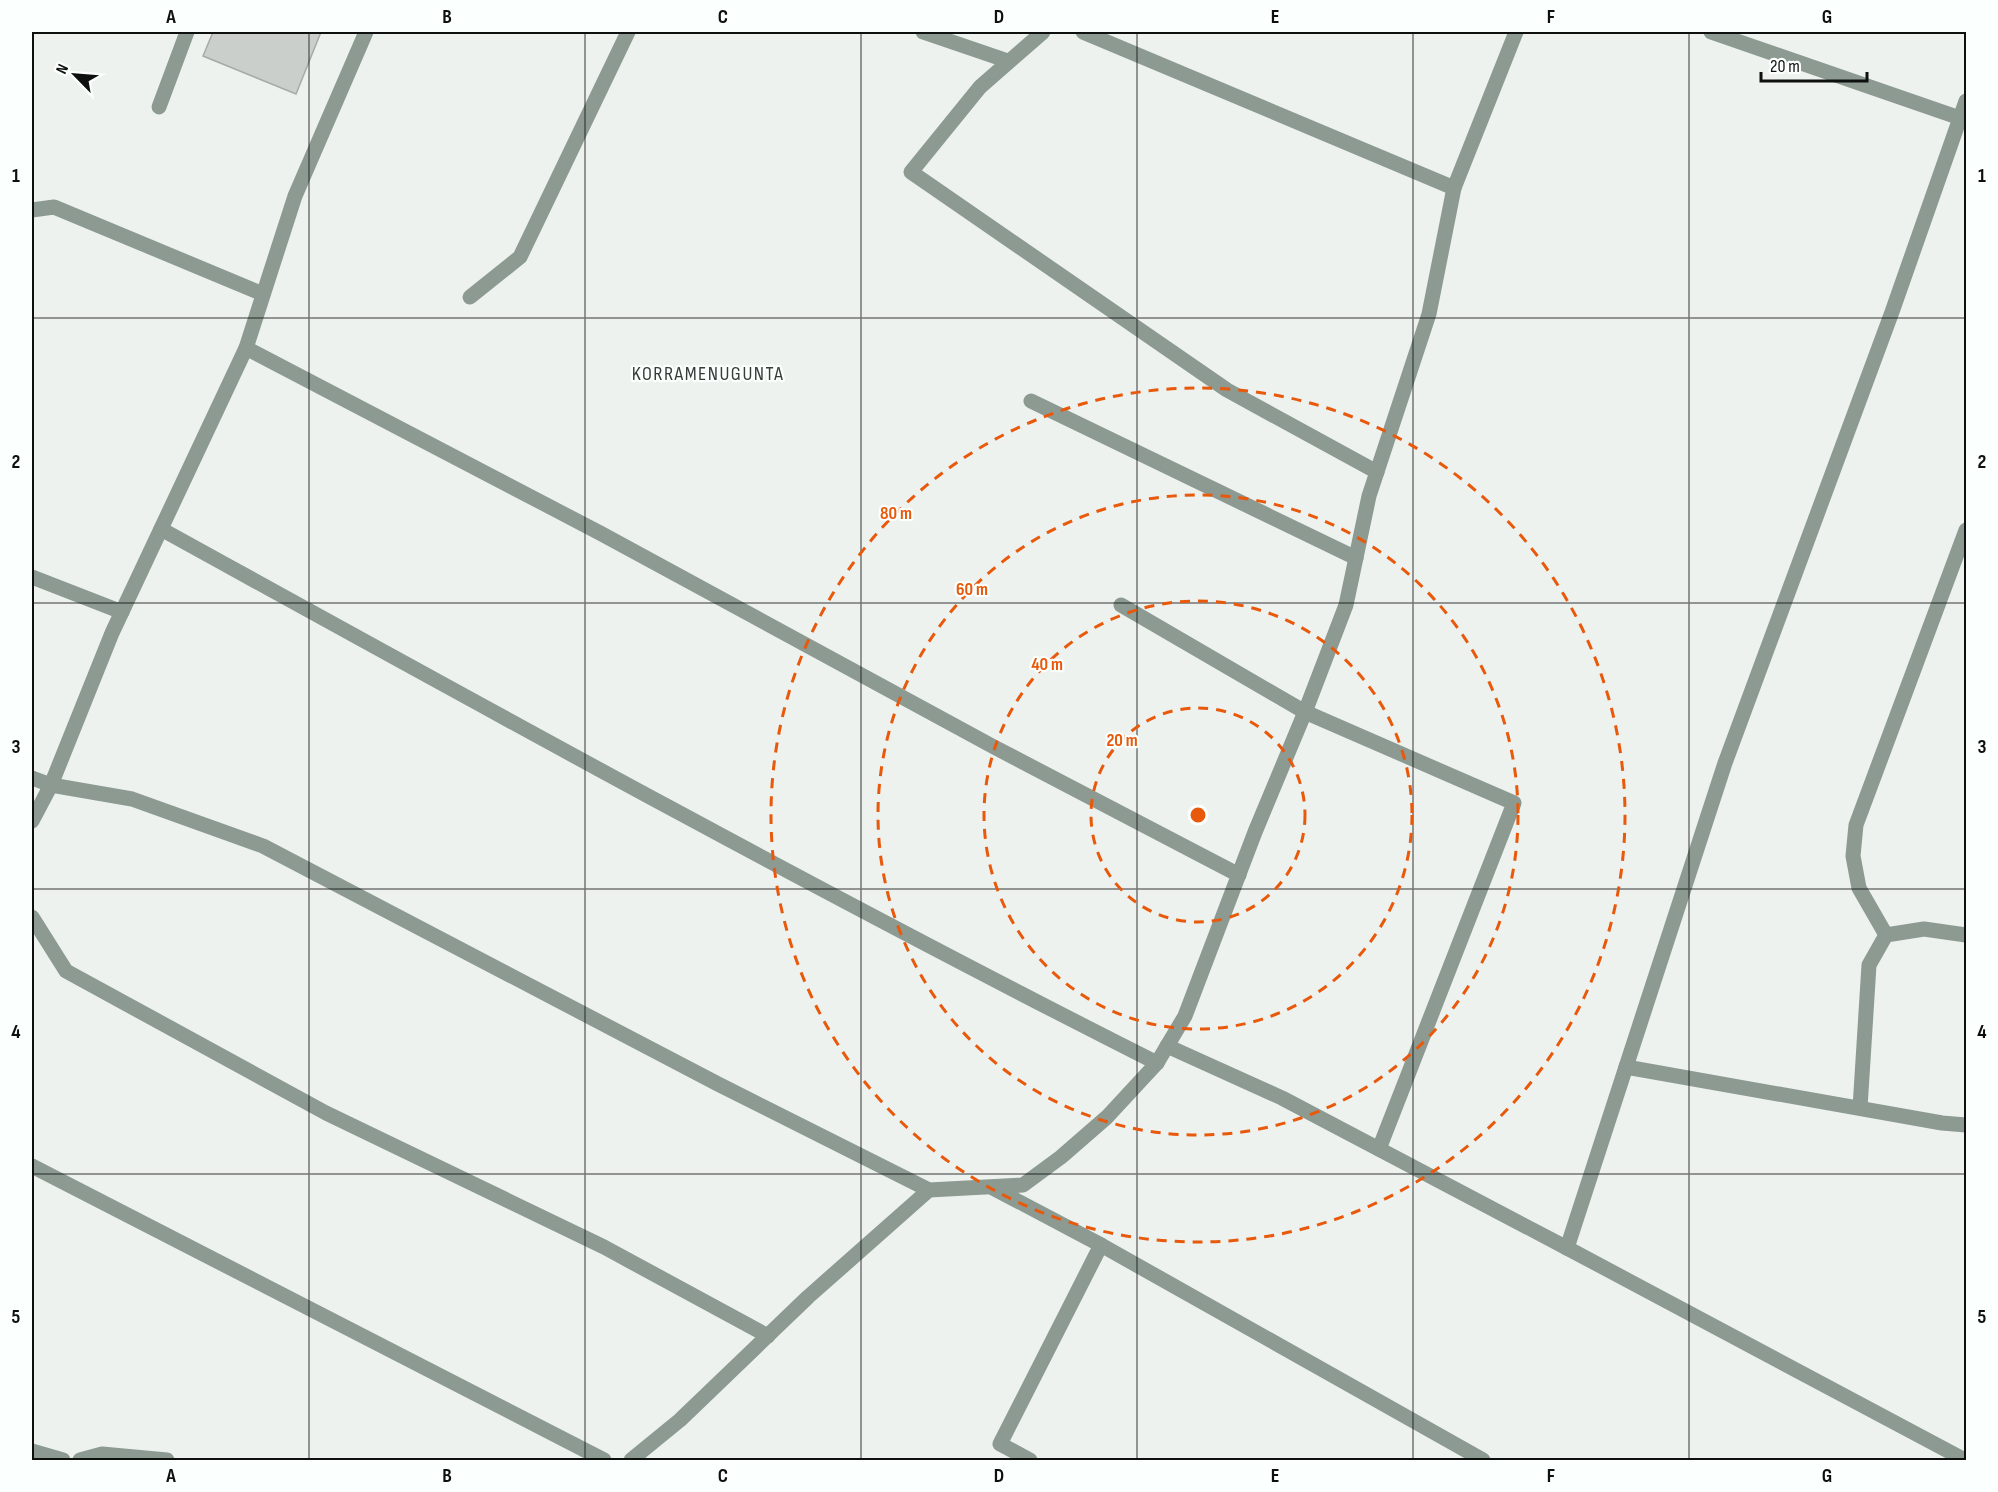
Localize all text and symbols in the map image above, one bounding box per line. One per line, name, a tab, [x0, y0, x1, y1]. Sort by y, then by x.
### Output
text: A	[165, 5, 176, 29]
text: B	[442, 5, 452, 29]
text: C	[718, 5, 728, 29]
text: D	[994, 5, 1004, 29]
text: E	[1271, 5, 1279, 29]
text: F	[1547, 5, 1555, 29]
text: G	[1822, 5, 1832, 29]
north arrow	[45, 45, 105, 105]
scale bar	[1761, 45, 1868, 83]
text: 20 m	[1770, 56, 1800, 77]
text: N	[52, 61, 73, 77]
text: 1	[12, 164, 20, 188]
text: 1	[1978, 164, 1986, 188]
district label: KORRAMENUGUNTA	[632, 362, 784, 386]
text: 2	[12, 450, 20, 474]
text: 2	[1978, 450, 1986, 474]
text: 80 m	[880, 503, 912, 524]
text: 60 m	[956, 579, 988, 600]
text: 40 m	[1031, 654, 1063, 675]
text: 20 m	[1106, 730, 1138, 751]
text: 3	[12, 735, 21, 759]
text: 3	[1978, 735, 1987, 759]
centre of rings	[1188, 805, 1208, 825]
text: 4	[11, 1020, 21, 1044]
text: 4	[1977, 1020, 1987, 1044]
text: 5	[12, 1305, 21, 1329]
text: 5	[1978, 1305, 1987, 1329]
text: A	[165, 1464, 176, 1488]
text: B	[442, 1464, 452, 1488]
text: C	[718, 1464, 728, 1488]
text: D	[994, 1464, 1004, 1488]
text: E	[1271, 1464, 1279, 1488]
text: F	[1547, 1464, 1555, 1488]
text: G	[1822, 1464, 1832, 1488]

